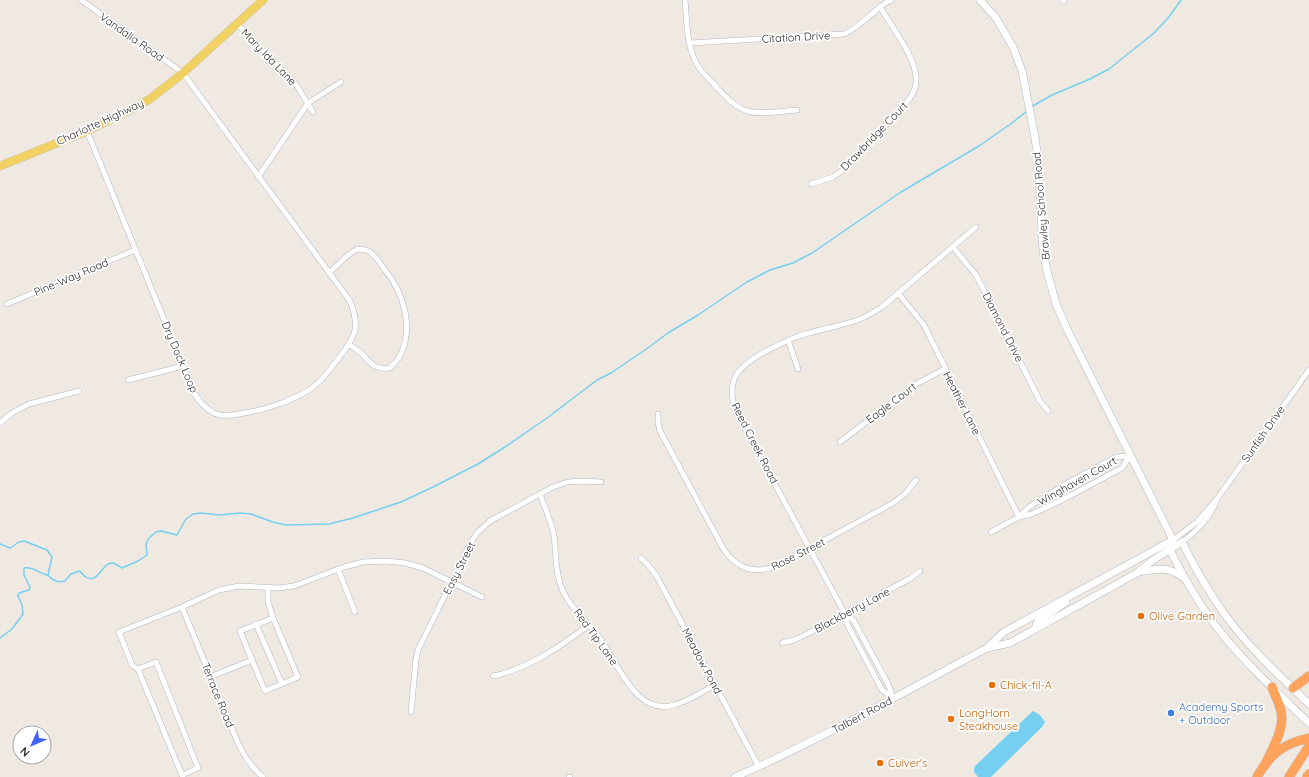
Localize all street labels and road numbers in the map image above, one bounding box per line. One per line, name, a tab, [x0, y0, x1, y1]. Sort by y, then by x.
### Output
street label: Vandalia Road	[97, 10, 167, 64]
street label: Mary Ida Lane	[238, 26, 300, 88]
street label: Citation Drive	[761, 28, 831, 46]
street label: Charlotte Highway	[54, 96, 146, 148]
street label: Drawbridge Court	[837, 98, 911, 173]
street label: Brawley School Road	[1029, 151, 1053, 261]
street label: Pine-Way Road	[32, 255, 110, 299]
street label: Diamond Drive	[979, 290, 1027, 364]
street label: Dry Dock Loop	[159, 319, 202, 395]
street label: Heather Lane	[940, 369, 984, 437]
street label: Eagle Court	[863, 379, 919, 426]
street label: Reed Creek Road	[729, 400, 781, 486]
street label: Sunfish Drive	[1238, 403, 1288, 465]
street label: Winghaven Court	[1035, 453, 1119, 509]
street label: Rose Street	[769, 534, 827, 573]
street label: Easy Street	[440, 539, 478, 597]
street label: Blackberry Lane	[812, 584, 892, 636]
street label: Red Tip Lane	[571, 606, 621, 668]
street label: Meadow Pond	[679, 626, 725, 696]
street label: Terrace Road	[199, 661, 237, 729]
street label: Talbert Road	[830, 693, 894, 737]

